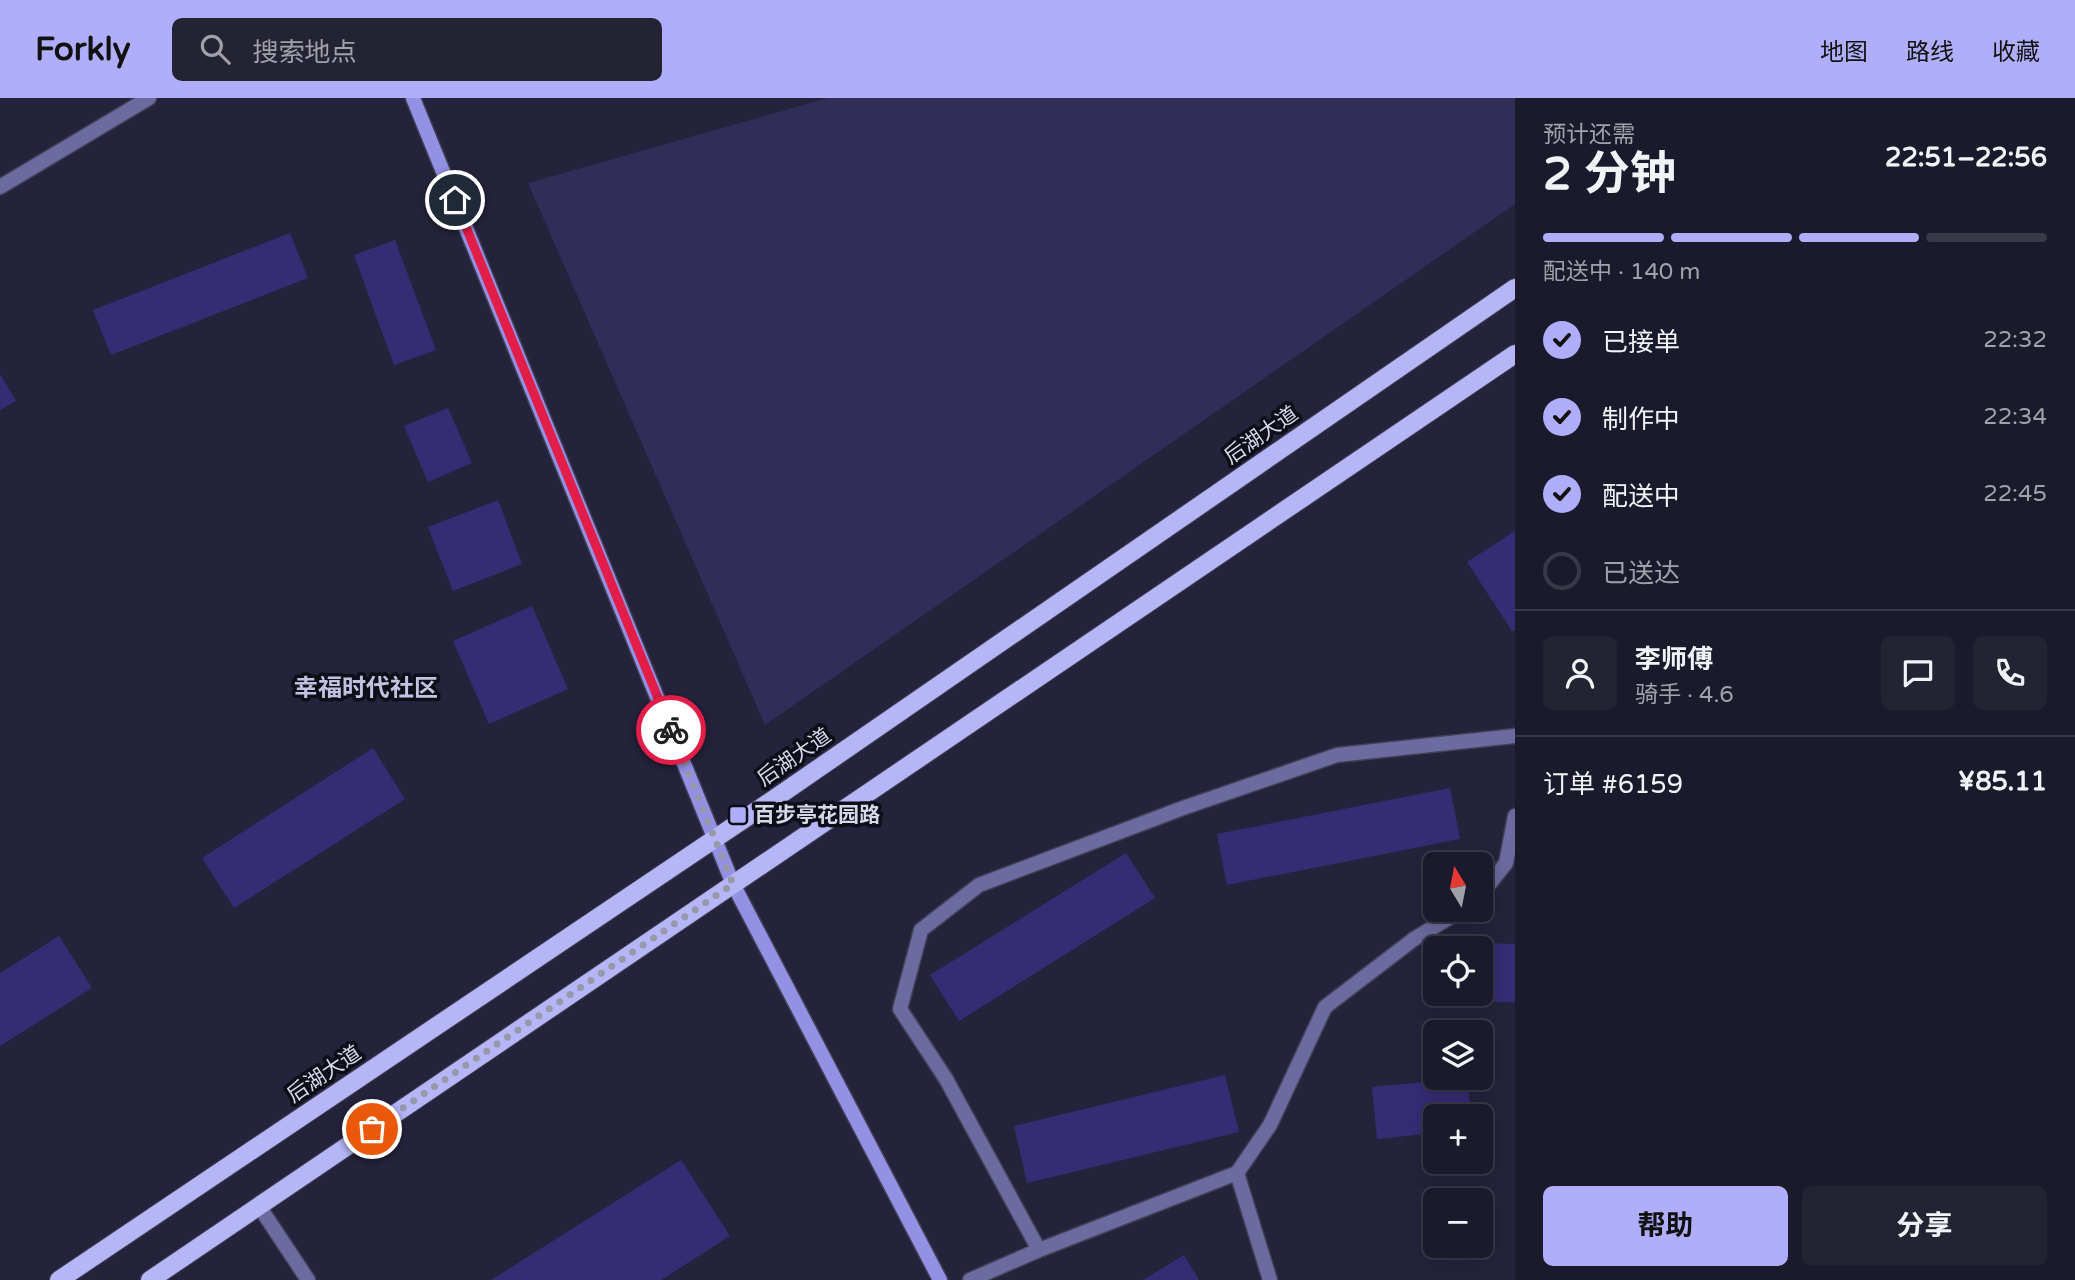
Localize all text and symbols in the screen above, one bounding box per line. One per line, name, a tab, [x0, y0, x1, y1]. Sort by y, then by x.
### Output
search box	[172, 18, 662, 81]
text: Forkly	[35, 30, 130, 69]
icon: search	[196, 30, 234, 68]
text: 搜索地点	[252, 37, 356, 68]
text: 地图	[1820, 38, 1868, 67]
text: 路线	[1906, 38, 1954, 67]
text: 收藏	[1992, 38, 2040, 67]
text: 预计还需	[1543, 121, 1635, 149]
text: 22:51–22:56	[1885, 142, 2047, 173]
text: 2 分钟	[1543, 147, 1676, 202]
pin	[425, 170, 485, 230]
icon: home	[436, 181, 474, 219]
text: 配送中 · 140 m	[1543, 258, 1700, 286]
icon: check	[1543, 321, 1581, 359]
text: 22:32	[1983, 326, 2047, 354]
text: 已接单	[1602, 327, 1680, 358]
icon: check	[1543, 398, 1581, 436]
street label: 后湖大道	[1220, 401, 1303, 470]
text: 22:34	[1983, 403, 2047, 431]
text: 制作中	[1602, 404, 1680, 435]
icon: check	[1543, 475, 1581, 513]
text: 22:45	[1983, 480, 2047, 508]
text: 配送中	[1602, 481, 1680, 512]
text: 已送达	[1602, 558, 1680, 589]
button: person	[1543, 636, 1617, 710]
button: chat	[1881, 636, 1955, 710]
button: phone	[1973, 636, 2047, 710]
text: 李师傅	[1635, 644, 1713, 675]
district label: 幸福时代社区	[294, 674, 438, 703]
text: 骑手 · 4.6	[1635, 681, 1734, 709]
courier	[636, 695, 706, 765]
icon: bike	[652, 711, 690, 749]
street label: 后湖大道	[753, 723, 836, 792]
text: ¥85.11	[1958, 766, 2047, 797]
text: 订单 #6159	[1543, 769, 1683, 800]
place label: 百步亭花园路	[754, 803, 880, 828]
marker: 百步亭花园路	[728, 805, 748, 825]
north arrow	[1423, 852, 1493, 922]
map controls	[1423, 852, 1493, 1258]
button: locate	[1423, 936, 1493, 1006]
button: layers	[1423, 1020, 1493, 1090]
street label: 后湖大道	[282, 1041, 366, 1108]
pin	[342, 1099, 402, 1159]
button: +	[1423, 1104, 1493, 1174]
icon: bag	[353, 1110, 391, 1148]
button: 帮助	[1543, 1186, 1788, 1266]
button: 分享	[1802, 1186, 2047, 1266]
button: −	[1423, 1188, 1493, 1258]

